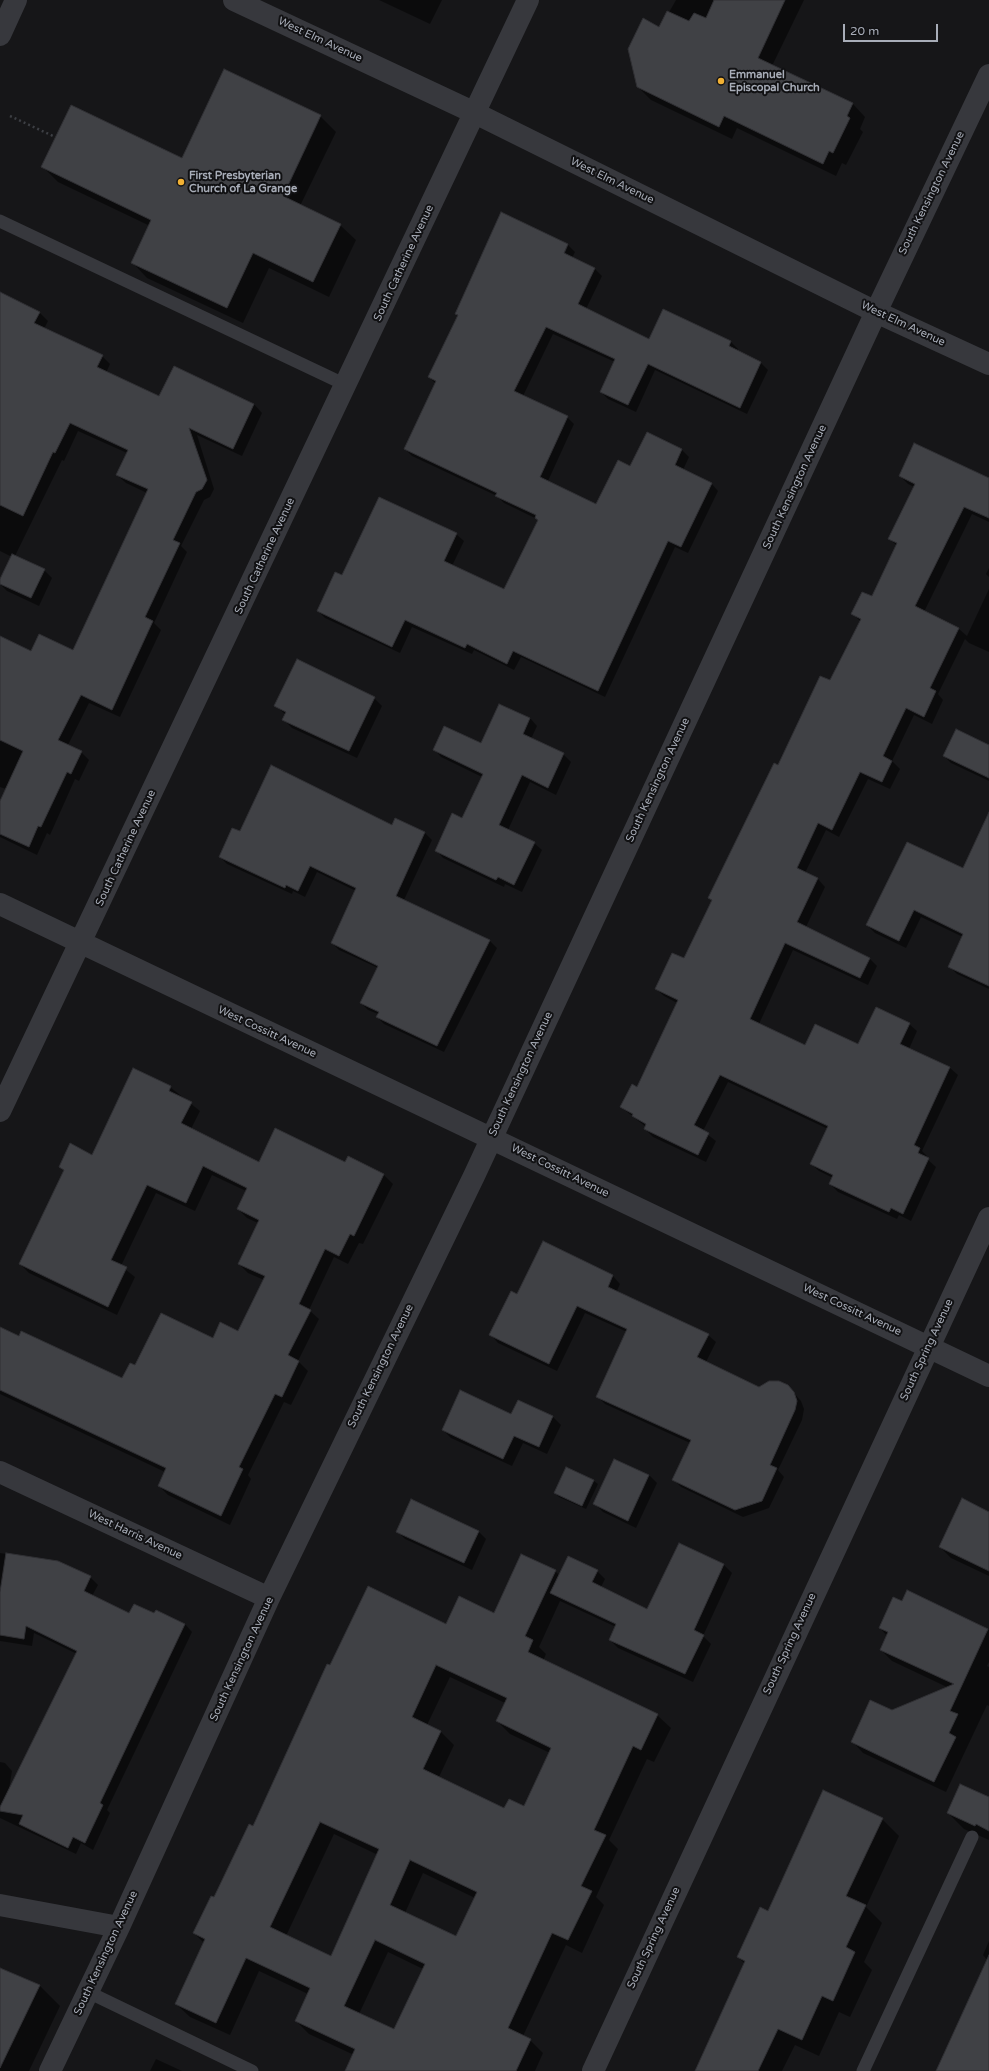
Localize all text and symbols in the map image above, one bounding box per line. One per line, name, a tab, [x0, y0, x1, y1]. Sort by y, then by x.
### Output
street label: West Elm Avenue	[276, 15, 364, 65]
scale bar	[845, 16, 940, 42]
text: 20 m	[850, 24, 879, 38]
place label: Emmanuel Episcopal Church	[729, 68, 820, 94]
marker: Emmanuel Episcopal Church	[716, 76, 726, 86]
street label: South Kensington Avenue	[896, 129, 968, 257]
street label: West Elm Avenue	[568, 155, 656, 207]
place label: First Presbyterian Church of La Grange	[189, 169, 297, 195]
marker: First Presbyterian Church of La Grange	[176, 177, 186, 187]
street label: South Catherine Avenue	[371, 203, 437, 323]
street label: West Elm Avenue	[859, 299, 947, 349]
street label: South Kensington Avenue	[760, 423, 830, 551]
street label: South Catherine Avenue	[232, 496, 298, 616]
street label: South Kensington Avenue	[623, 716, 693, 844]
street label: South Catherine Avenue	[93, 788, 159, 908]
street label: West Cossitt Avenue	[216, 1003, 318, 1061]
street label: South Kensington Avenue	[486, 1010, 556, 1138]
street label: West Cossitt Avenue	[509, 1142, 611, 1200]
street label: West Cossitt Avenue	[801, 1281, 903, 1339]
street label: South Spring Avenue	[898, 1297, 956, 1403]
street label: South Kensington Avenue	[345, 1302, 417, 1430]
street label: West Harris Avenue	[86, 1507, 184, 1563]
street label: South Spring Avenue	[761, 1591, 819, 1697]
street label: South Kensington Avenue	[207, 1595, 277, 1723]
street label: South Spring Avenue	[625, 1885, 683, 1991]
street label: South Kensington Avenue	[71, 1889, 141, 2017]

